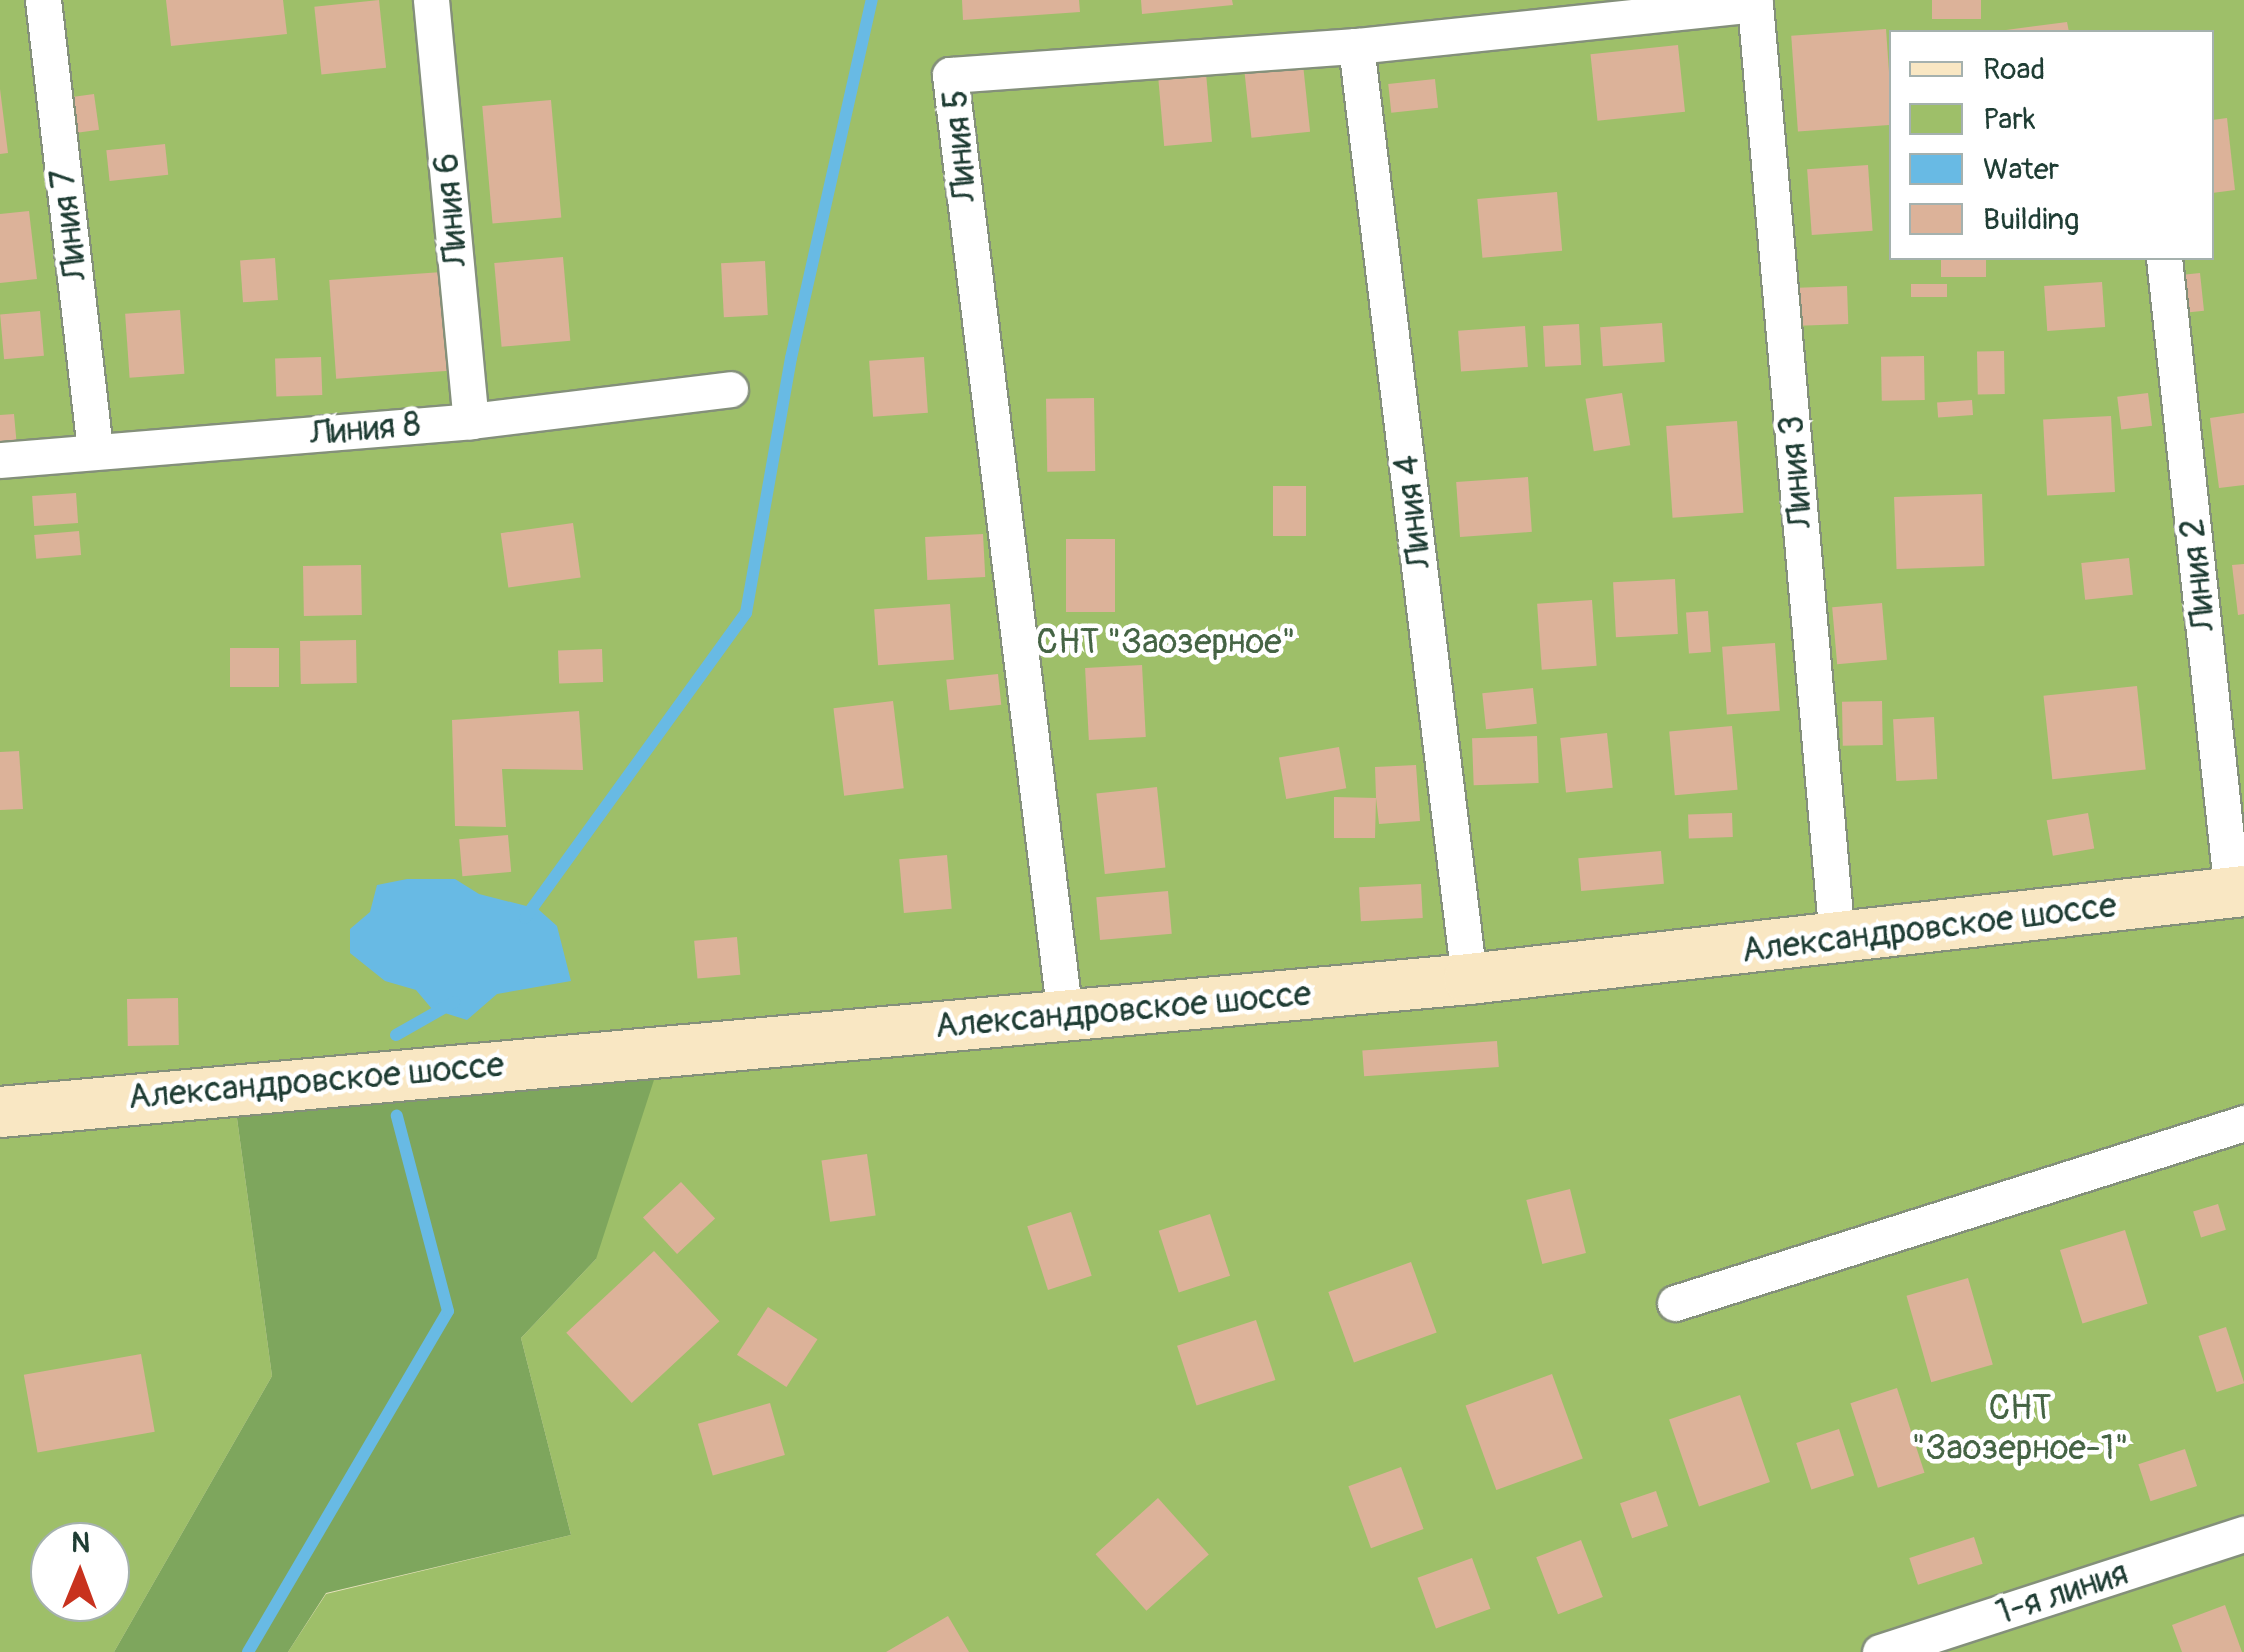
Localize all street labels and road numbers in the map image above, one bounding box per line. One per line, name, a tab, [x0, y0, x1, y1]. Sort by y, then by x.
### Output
street label: Линия 5	[934, 88, 986, 204]
street label: Линия 6	[425, 151, 477, 269]
street label: Линия 7	[41, 167, 97, 283]
street label: Линия 8	[308, 403, 422, 455]
street label: Линия 3	[1770, 414, 1822, 530]
street label: Линия 4	[1385, 453, 1441, 571]
street label: Линия 2	[2171, 517, 2225, 633]
street label: Александровское шоссе	[1739, 884, 2119, 972]
street label: Александровское шоссе	[933, 973, 1313, 1047]
street label: Александровское шоссе	[126, 1044, 506, 1118]
street label: 1-я линия	[1991, 1552, 2133, 1634]

